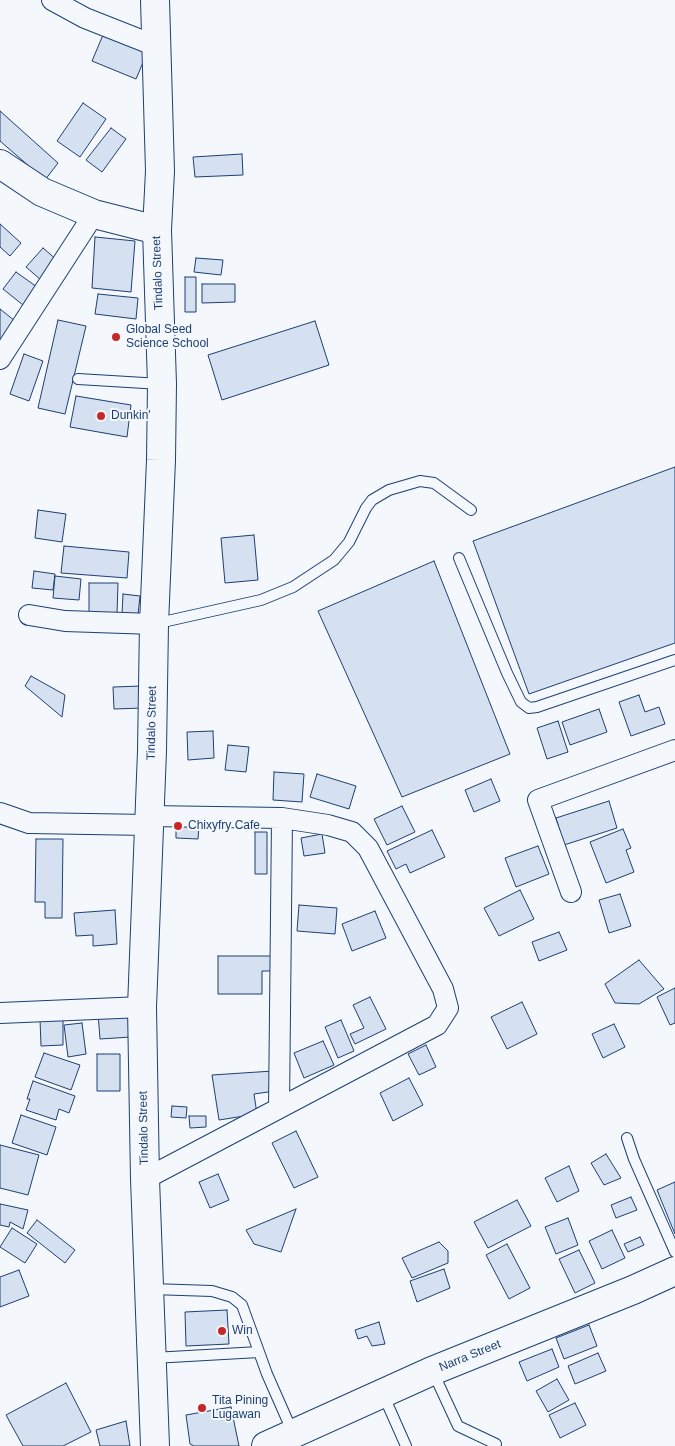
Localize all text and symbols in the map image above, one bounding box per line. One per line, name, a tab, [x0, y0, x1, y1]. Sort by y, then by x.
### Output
street label: Tindalo Street	[150, 236, 166, 310]
place label: Global Seed Science School	[126, 323, 209, 351]
marker: Global Seed Science School	[110, 331, 122, 343]
place label: Dunkin'	[111, 409, 151, 423]
marker: Dunkin'	[95, 410, 107, 422]
street label: Tindalo Street	[144, 686, 160, 760]
place label: Chixyfry Cafe	[188, 819, 260, 833]
marker: Chixyfry Cafe	[172, 820, 184, 832]
street label: Tindalo Street	[136, 1091, 152, 1165]
place label: Win	[232, 1324, 253, 1338]
marker: Win	[216, 1325, 228, 1337]
street label: Narra Street	[437, 1337, 503, 1375]
place label: Tita Pining Lugawan	[212, 1394, 268, 1422]
marker: Tita Pining Lugawan	[196, 1402, 208, 1414]

